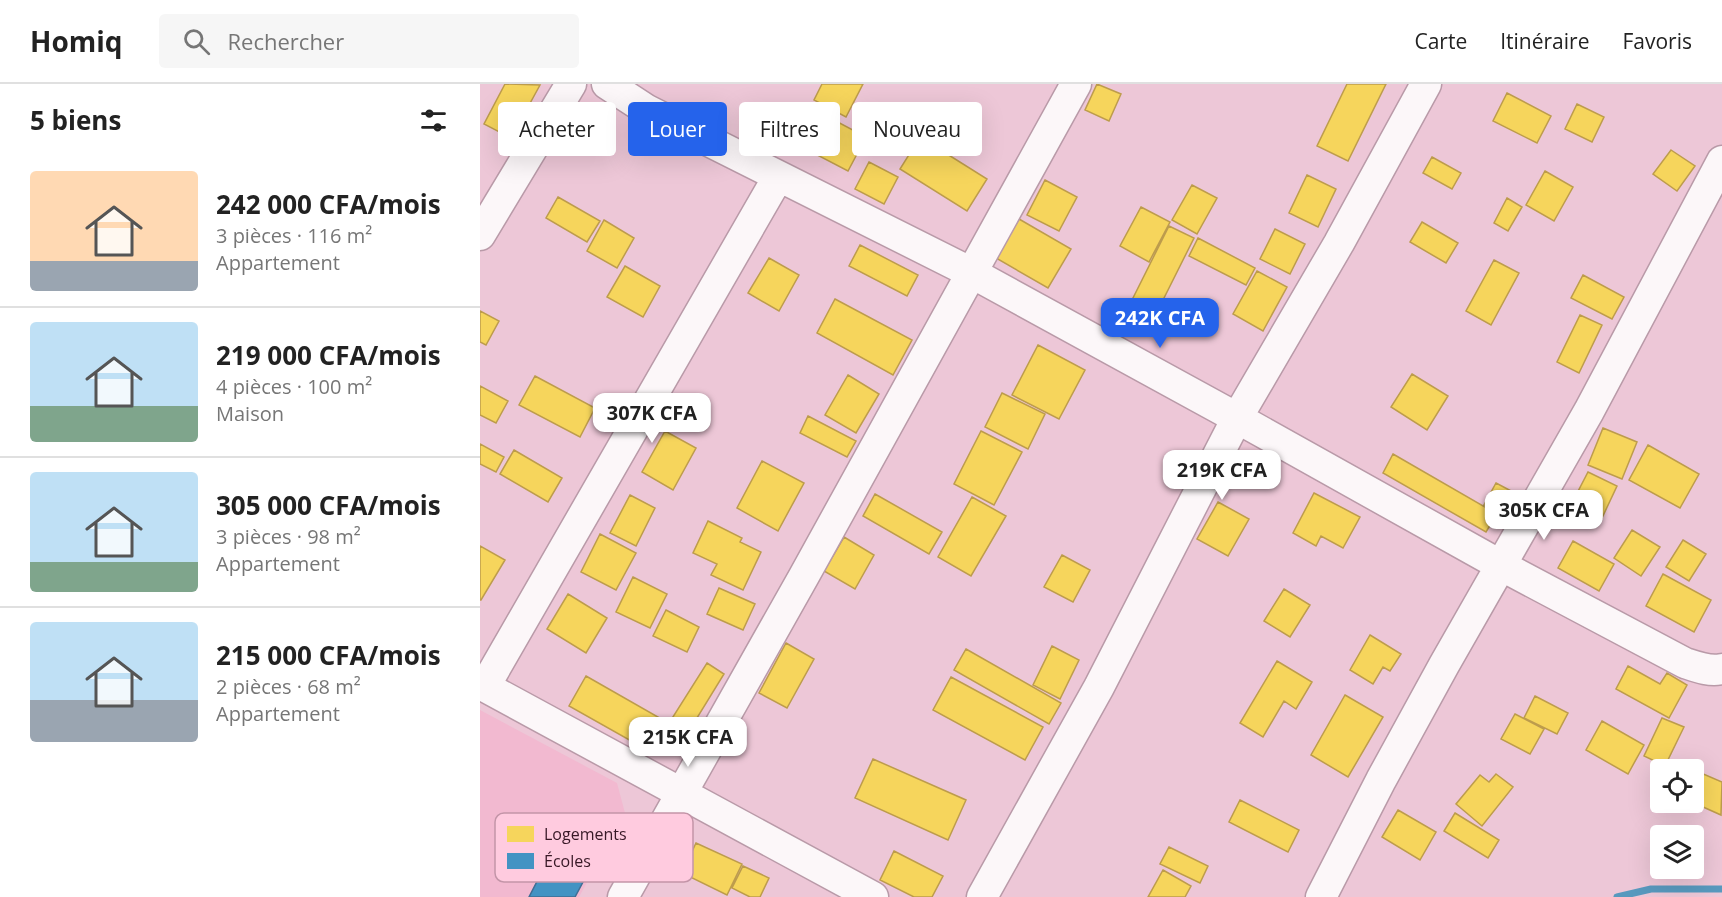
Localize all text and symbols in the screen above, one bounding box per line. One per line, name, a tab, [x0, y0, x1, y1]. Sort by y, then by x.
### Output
search box	[159, 14, 579, 68]
text: Homiq	[30, 22, 123, 60]
icon: search	[180, 25, 213, 58]
text: Rechercher	[228, 26, 344, 56]
text: Carte	[1414, 27, 1467, 55]
text: Itinéraire	[1500, 27, 1589, 55]
text: Favoris	[1622, 27, 1692, 55]
text: 5 biens	[30, 102, 121, 138]
chip: Acheter	[498, 102, 616, 156]
chip: Louer	[628, 102, 727, 156]
chip: Filtres	[739, 102, 840, 156]
chip: Nouveau	[852, 102, 982, 156]
icon: filters	[417, 104, 450, 137]
text: 242 000 CFA/mois	[216, 186, 441, 222]
icon: home	[78, 195, 150, 267]
text: 3 pièces · 116 m²	[216, 222, 372, 249]
text: Appartement	[216, 249, 340, 276]
pin: 242K CFA	[1098, 298, 1222, 349]
text: 242K CFA	[1115, 304, 1205, 331]
text: 219 000 CFA/mois	[216, 337, 441, 373]
icon: home	[78, 346, 150, 418]
text: 4 pièces · 100 m²	[216, 373, 372, 400]
pin: 307K CFA	[590, 393, 714, 444]
text: 307K CFA	[607, 399, 697, 426]
text: Maison	[216, 400, 284, 427]
pin: 219K CFA	[1160, 450, 1284, 501]
text: 219K CFA	[1177, 456, 1267, 483]
text: 305 000 CFA/mois	[216, 487, 441, 523]
pin: 305K CFA	[1482, 490, 1606, 541]
icon: home	[78, 496, 150, 568]
text: 305K CFA	[1499, 496, 1589, 523]
text: 3 pièces · 98 m²	[216, 523, 361, 550]
text: Appartement	[216, 550, 340, 577]
text: 215 000 CFA/mois	[216, 637, 441, 673]
icon: home	[78, 646, 150, 718]
text: 2 pièces · 68 m²	[216, 673, 361, 700]
text: Appartement	[216, 700, 340, 727]
pin: 215K CFA	[626, 717, 750, 768]
text: 215K CFA	[643, 723, 733, 750]
map controls	[1650, 759, 1704, 879]
button: locate	[1650, 759, 1704, 813]
legend	[495, 813, 693, 882]
text: Logements	[544, 823, 627, 845]
button: layers	[1650, 825, 1704, 879]
text: Écoles	[544, 850, 591, 872]

